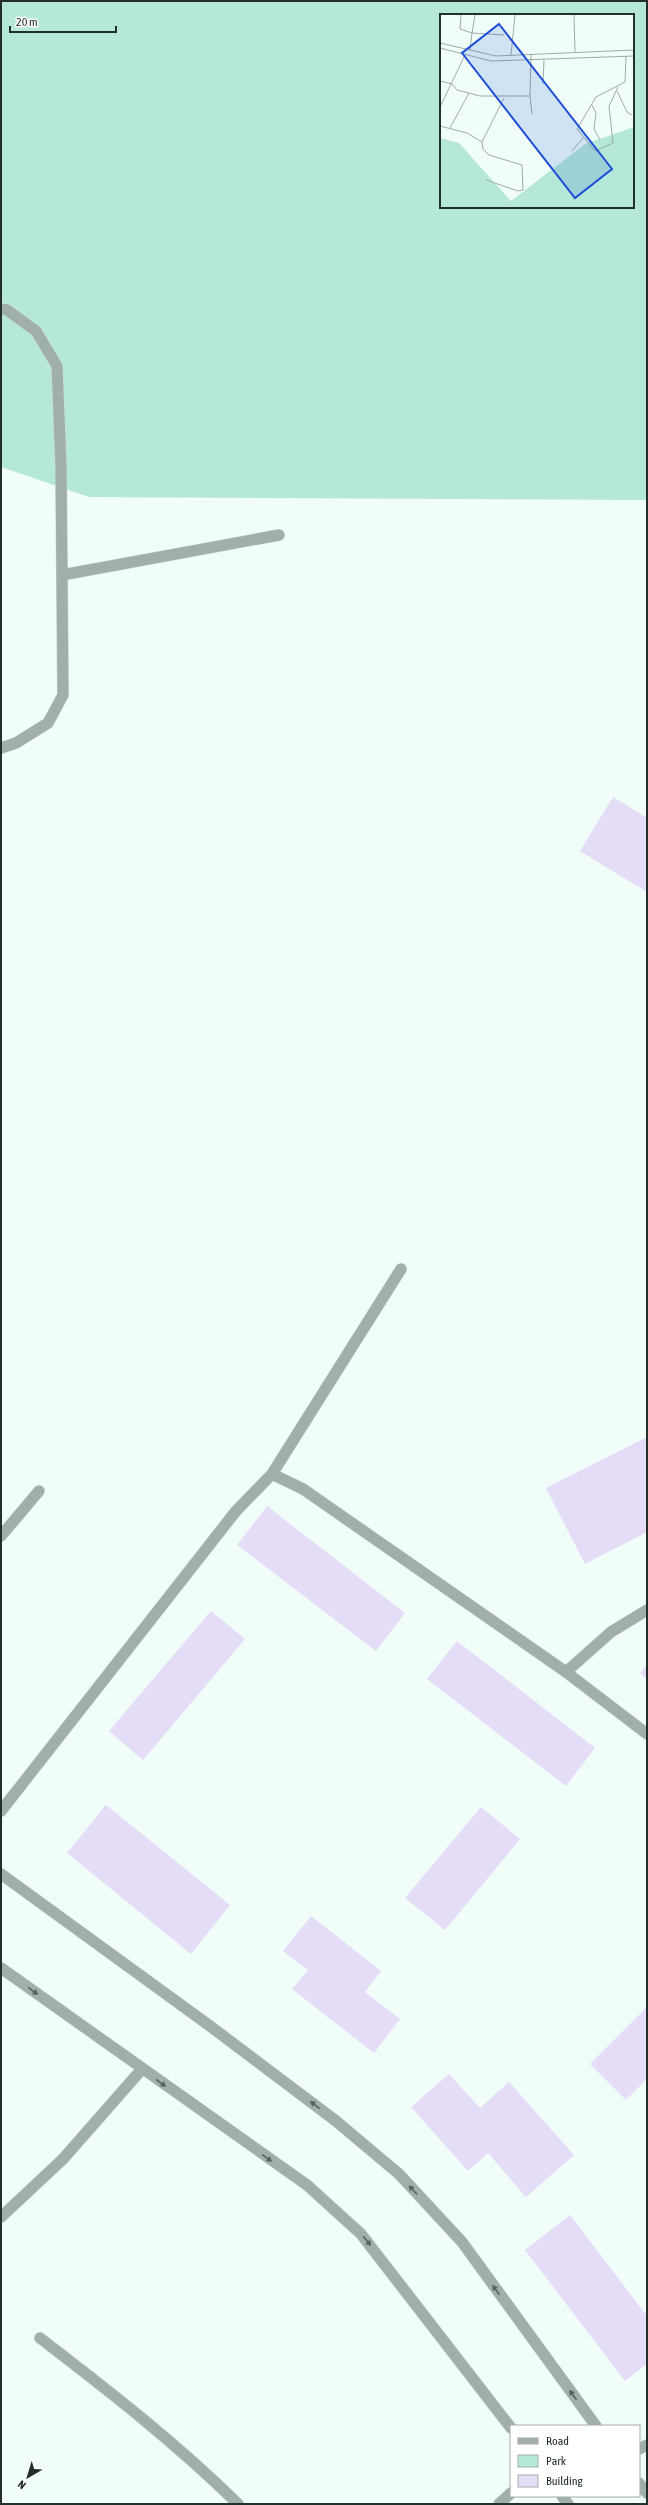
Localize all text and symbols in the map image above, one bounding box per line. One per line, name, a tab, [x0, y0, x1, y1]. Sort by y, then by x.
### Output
scale bar	[10, 8, 116, 34]
inset map	[440, 14, 634, 208]
text: 20 m	[16, 15, 38, 29]
one-way arrow	[27, 1986, 38, 1995]
one-way arrow	[156, 2079, 166, 2087]
one-way arrow	[309, 2101, 320, 2109]
one-way arrow	[262, 2154, 273, 2162]
one-way arrow	[409, 2185, 418, 2195]
one-way arrow	[362, 2235, 371, 2246]
one-way arrow	[492, 2284, 500, 2295]
one-way arrow	[569, 2389, 577, 2400]
legend	[510, 2425, 640, 2497]
text: Road	[546, 2434, 569, 2448]
text: Park	[546, 2454, 567, 2468]
north arrow	[8, 2457, 48, 2497]
text: Building	[546, 2474, 584, 2488]
text: N	[16, 2478, 28, 2492]

